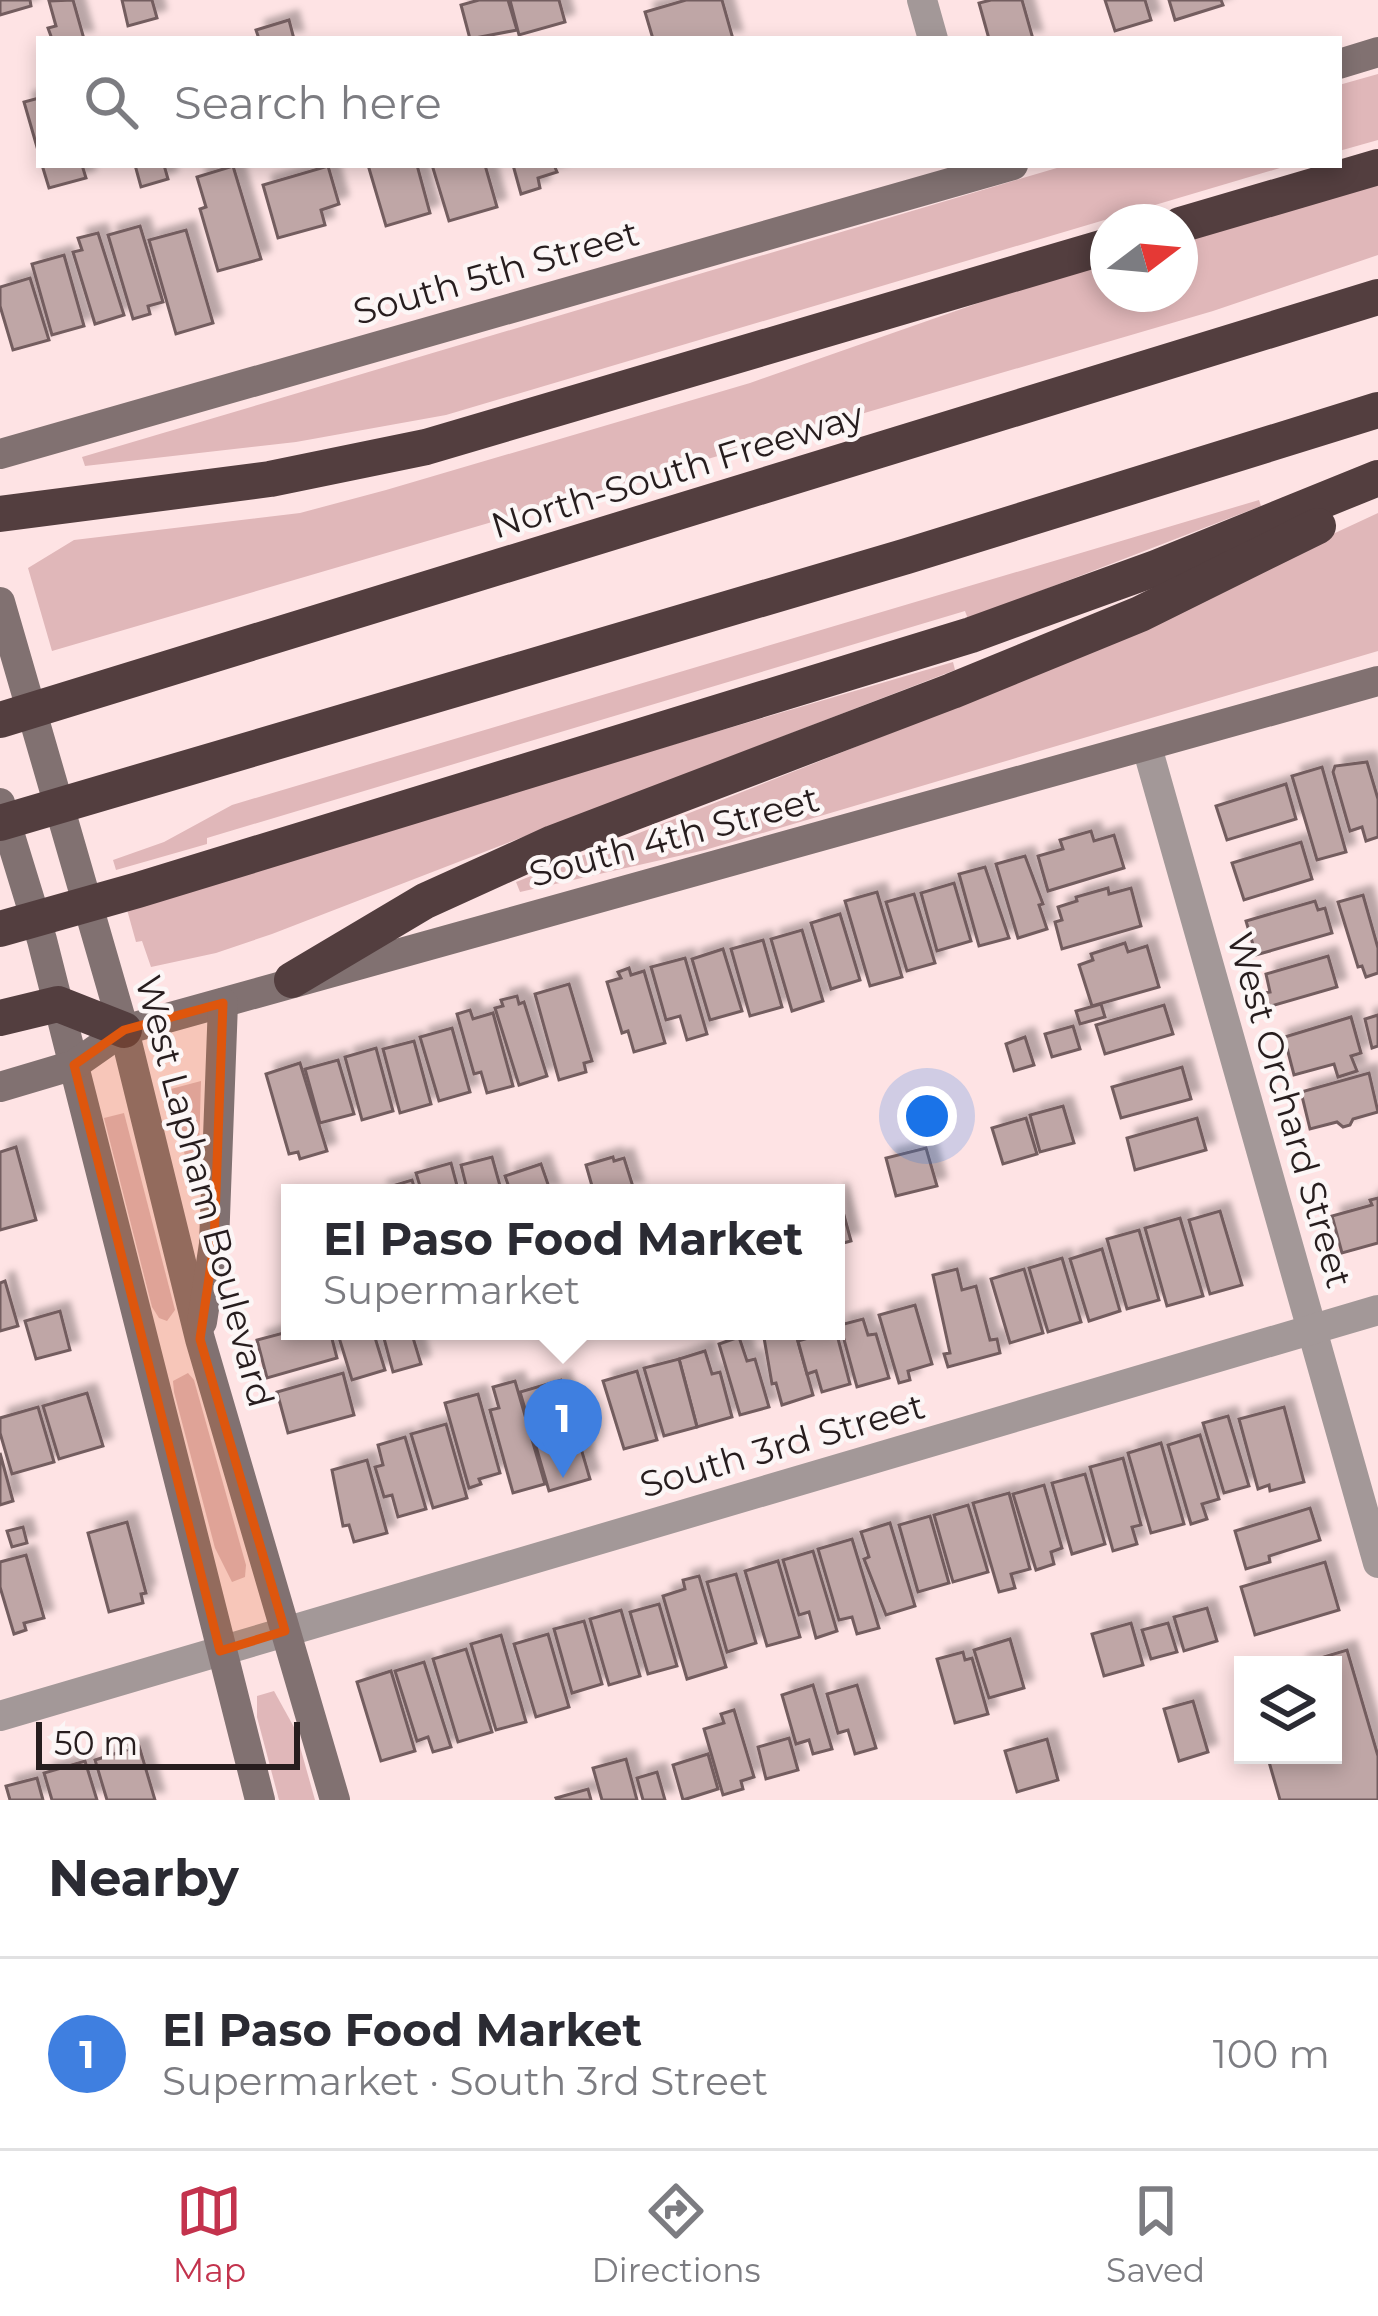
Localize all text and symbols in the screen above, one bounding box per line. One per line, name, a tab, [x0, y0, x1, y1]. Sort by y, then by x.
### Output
search box	[36, 36, 1342, 168]
icon: search	[78, 69, 144, 135]
text: Search here	[174, 75, 442, 130]
north arrow	[1090, 204, 1198, 312]
street label: South 5th Street	[348, 210, 644, 334]
street label: North-South Freeway	[486, 392, 869, 548]
street label: South 4th Street	[524, 776, 824, 896]
street label: West Orchard Street	[1218, 927, 1362, 1293]
street label: West Lapham Boulevard	[126, 970, 284, 1412]
your location	[897, 1086, 957, 1146]
popup	[281, 1184, 845, 1340]
text: El Paso Food Market	[323, 1211, 803, 1266]
text: Supermarket	[323, 1266, 580, 1314]
pin: 1	[524, 1379, 602, 1478]
street label: South 3rd Street	[635, 1383, 929, 1507]
map controls	[1234, 1656, 1342, 1764]
button: layers	[1234, 1656, 1342, 1764]
scale bar	[36, 1716, 300, 1769]
text: 50 m	[54, 1723, 138, 1763]
text: Nearby	[48, 1847, 239, 1909]
text: El Paso Food Market	[162, 2002, 642, 2057]
text: 1	[79, 2030, 95, 2078]
text: 100 m	[1213, 2030, 1330, 2078]
text: Supermarket · South 3rd Street	[162, 2057, 768, 2105]
tab: Map	[173, 2178, 246, 2290]
tab: Directions	[592, 2178, 761, 2290]
tab: Saved	[1106, 2178, 1205, 2290]

